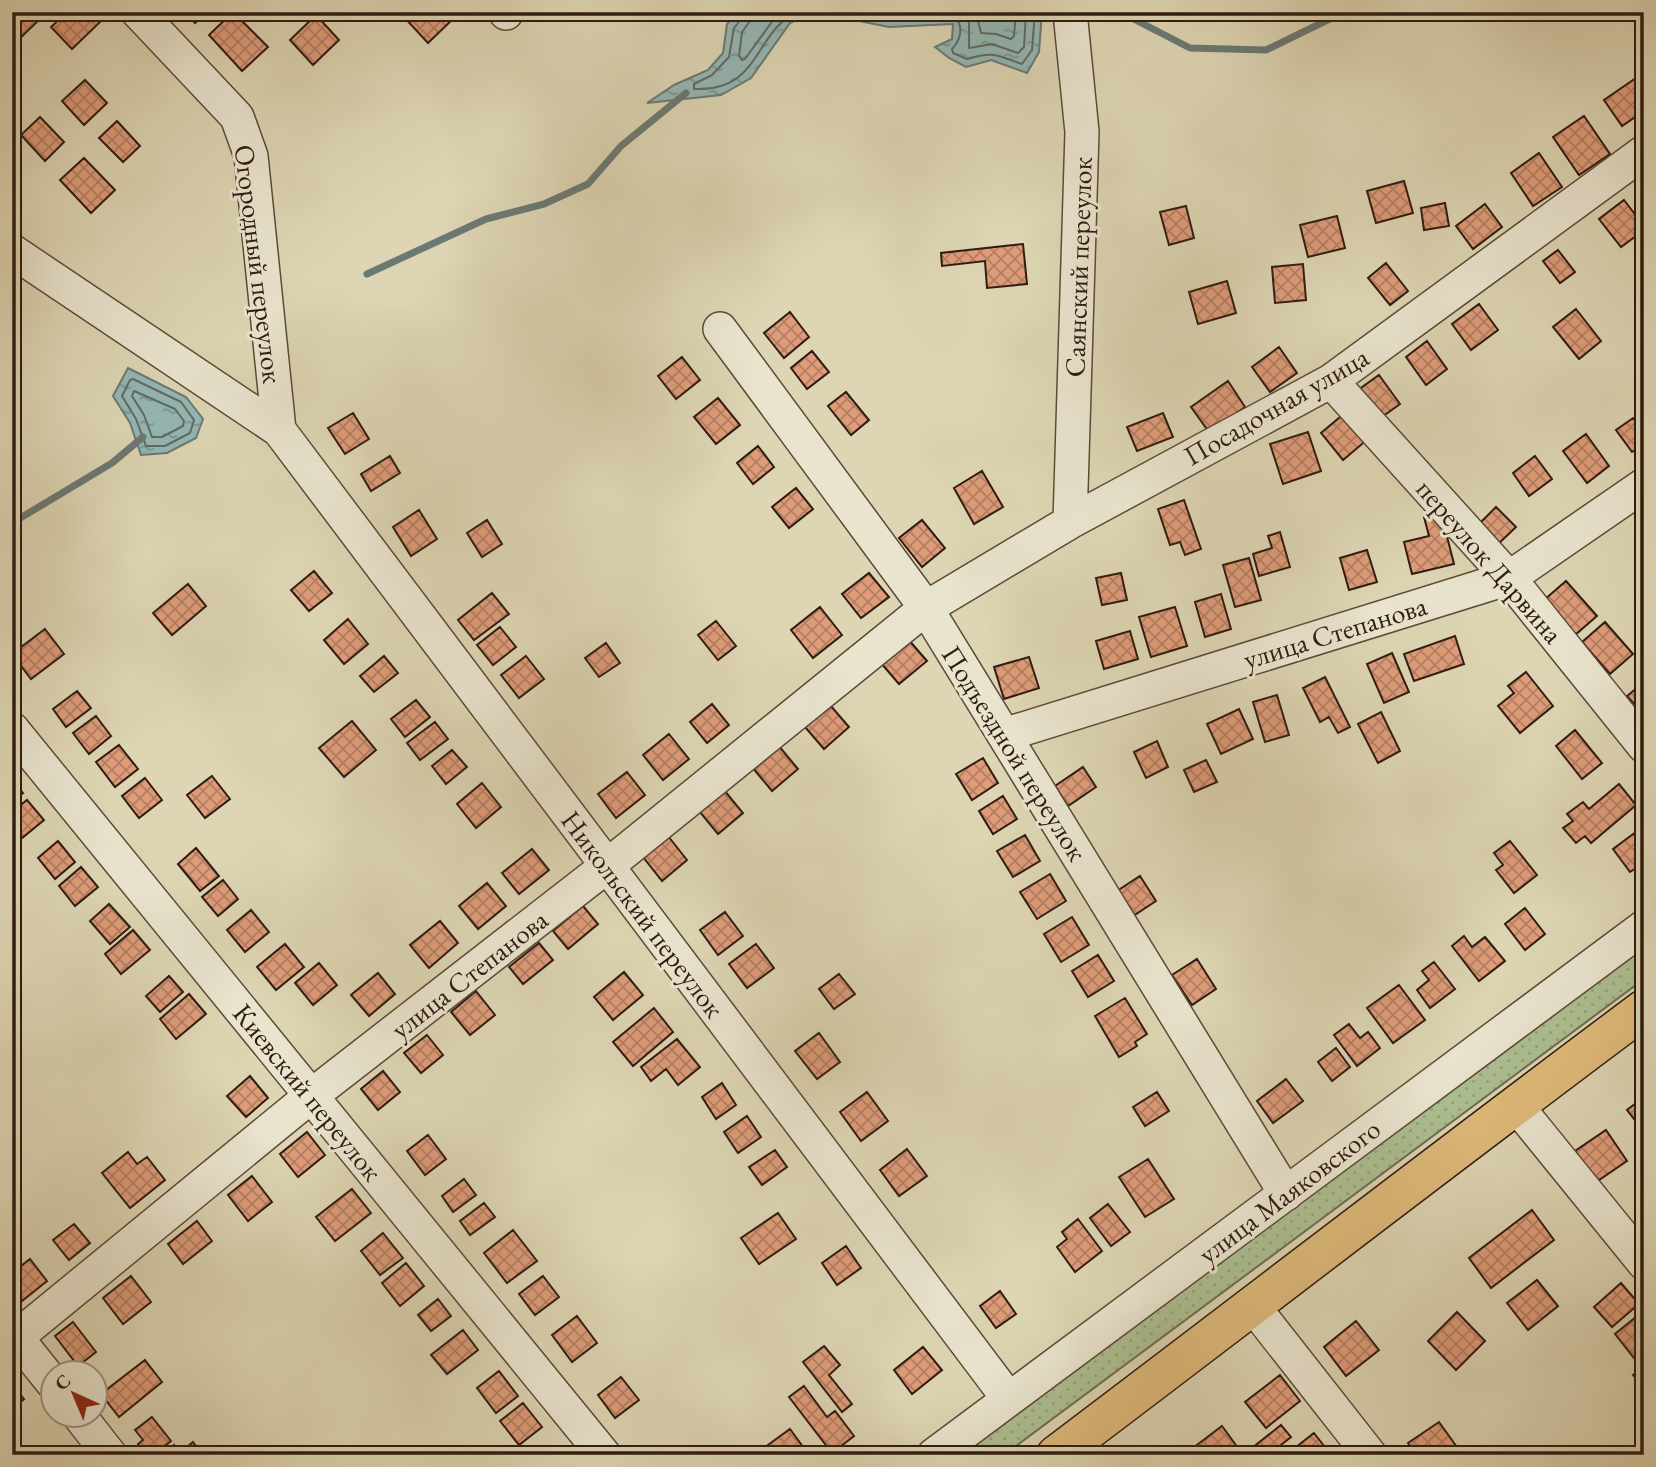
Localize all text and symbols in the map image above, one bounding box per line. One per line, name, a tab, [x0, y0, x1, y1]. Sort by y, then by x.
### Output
street label: Огородный переулок	[226, 143, 292, 385]
street label: Саянский переулок	[1056, 156, 1100, 378]
street label: Посадочная улица	[1177, 338, 1376, 473]
street label: переулок Дарвина	[1409, 471, 1572, 651]
street label: улица Степанова	[1239, 587, 1432, 677]
street label: Подъездной переулок	[934, 638, 1096, 868]
street label: Никольский переулок	[553, 803, 733, 1025]
street label: улица Степанова	[383, 901, 556, 1047]
street label: Киевский переулок	[225, 996, 391, 1188]
street label: улица Маяковского	[1191, 1111, 1387, 1271]
north arrow	[38, 1358, 108, 1428]
text: С	[49, 1368, 76, 1396]

